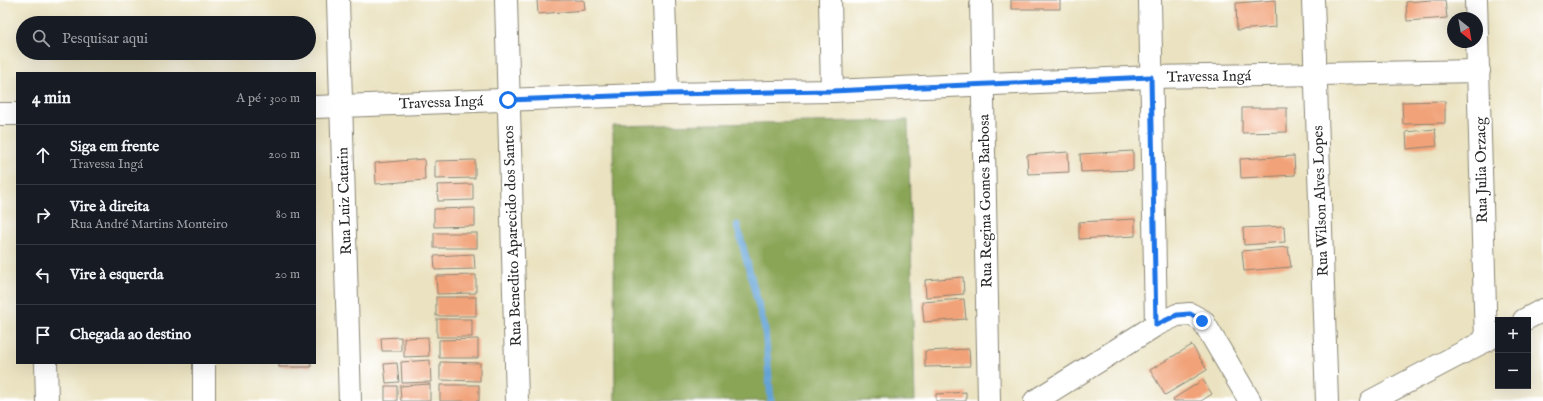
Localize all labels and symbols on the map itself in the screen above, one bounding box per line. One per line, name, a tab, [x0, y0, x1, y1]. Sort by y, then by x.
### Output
north arrow	[1447, 12, 1483, 48]
street label: Travessa Ingá	[1167, 66, 1252, 87]
route start	[499, 91, 517, 109]
street label: Travessa Ingá	[398, 92, 484, 113]
street label: Rua Regina Gomes Barbosa	[974, 113, 997, 288]
street label: Rua Julia Orzacg	[1471, 116, 1492, 223]
street label: Rua Benedito Aparecido dos Santos	[499, 125, 526, 347]
street label: Rua Wilson Alves Lopes	[1308, 125, 1333, 277]
street label: Rua Luiz Catarin	[333, 147, 356, 255]
route end	[1193, 312, 1211, 330]

